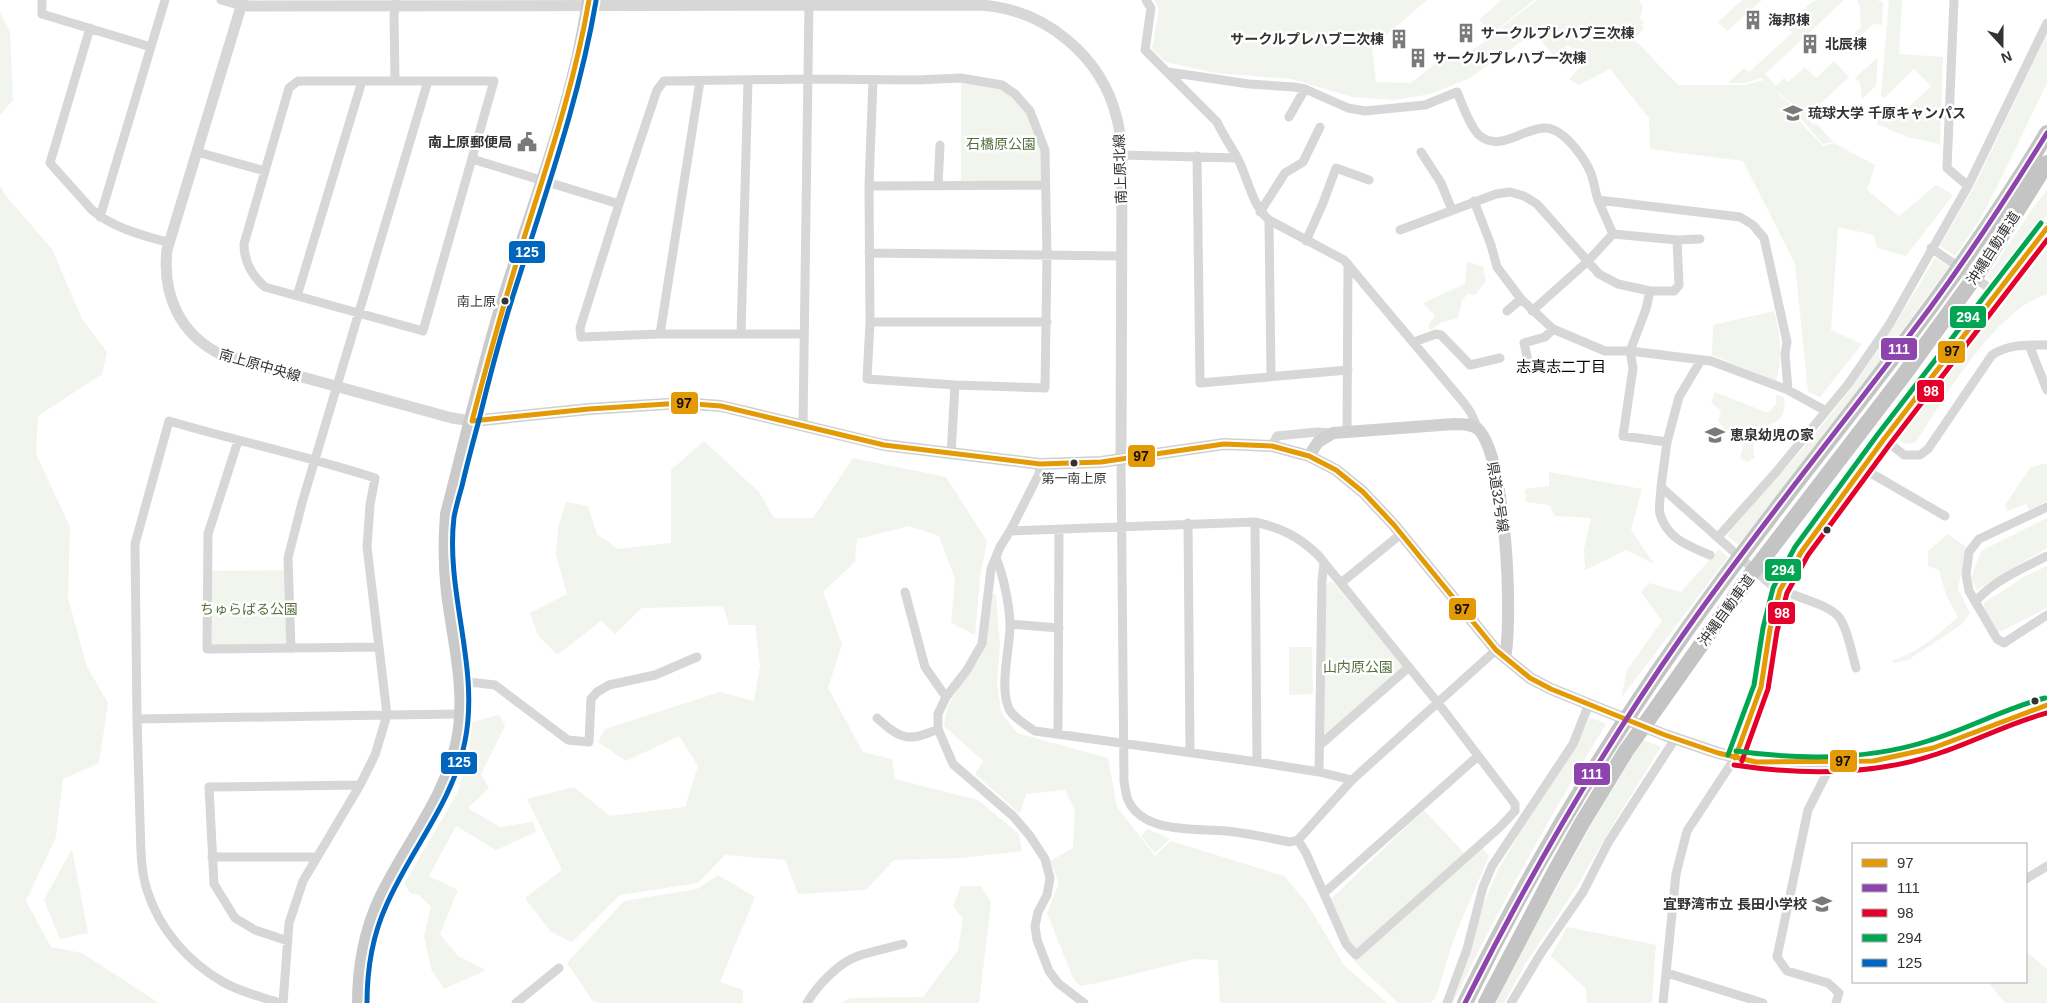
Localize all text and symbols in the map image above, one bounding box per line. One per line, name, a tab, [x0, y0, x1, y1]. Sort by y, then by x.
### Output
building icon: 海邦棟	[1742, 9, 1764, 31]
place label: 海邦棟	[1768, 12, 1810, 28]
north arrow	[1977, 20, 2027, 70]
building icon: サークルプレハブ三次棟	[1455, 22, 1477, 44]
place label: サークルプレハブ三次棟	[1481, 25, 1635, 41]
building icon: サークルプレハブ二次棟	[1388, 28, 1410, 50]
place label: サークルプレハブ二次棟	[1230, 31, 1384, 47]
building icon: 北辰棟	[1799, 33, 1821, 55]
place label: 北辰棟	[1825, 36, 1867, 52]
building icon: サークルプレハブ一次棟	[1407, 47, 1429, 69]
text: N	[1999, 48, 2014, 66]
place label: サークルプレハブ一次棟	[1433, 50, 1587, 66]
school or university icon: 琉球大学 千原キャンパス	[1782, 102, 1804, 124]
place label: 琉球大学 千原キャンパス	[1808, 105, 1966, 121]
public building icon: 南上原郵便局	[516, 131, 538, 153]
place label: 南上原郵便局	[428, 134, 512, 150]
street label: 南上原北線	[1111, 134, 1129, 204]
park label: 石橋原公園	[966, 136, 1036, 152]
street label: 沖縄自動車道	[1963, 208, 2023, 288]
line badge: 125	[508, 240, 546, 264]
text: 125	[515, 244, 539, 260]
place label: 南上原	[457, 294, 496, 309]
marker: 南上原	[500, 296, 510, 306]
line badge: 294	[1949, 305, 1987, 329]
text: 294	[1956, 309, 1980, 325]
line badge: 111	[1880, 337, 1918, 361]
line badge: 97	[1937, 340, 1966, 364]
text: 111	[1888, 341, 1910, 357]
text: 97	[1944, 343, 1960, 359]
street label: 南上原中央線	[217, 346, 303, 384]
district label: 志真志二丁目	[1516, 358, 1606, 375]
line badge: 98	[1916, 379, 1945, 403]
text: 98	[1923, 383, 1939, 399]
line badge: 97	[670, 391, 699, 415]
text: 97	[676, 395, 692, 411]
school or university icon: 恵泉幼児の家	[1704, 424, 1726, 446]
place label: 恵泉幼児の家	[1730, 427, 1814, 443]
line badge: 97	[1127, 444, 1156, 468]
text: 97	[1133, 448, 1149, 464]
marker: 第一南上原	[1069, 458, 1079, 468]
street label: 県道32号線	[1484, 460, 1512, 534]
place label: 第一南上原	[1041, 471, 1107, 486]
unlabelled marker	[1822, 525, 1832, 535]
line badge: 294	[1764, 558, 1802, 582]
text: 294	[1771, 562, 1795, 578]
street label: 沖縄自動車道	[1695, 571, 1757, 649]
line badge: 97	[1448, 597, 1477, 621]
park label: ちゅらばる公園	[200, 601, 298, 617]
text: 97	[1454, 601, 1470, 617]
line badge: 98	[1767, 601, 1796, 625]
text: 98	[1774, 605, 1790, 621]
park label: 山内原公園	[1323, 659, 1393, 675]
unlabelled marker	[2030, 696, 2040, 706]
line badge: 97	[1829, 749, 1858, 773]
line badge: 125	[440, 751, 478, 775]
text: 97	[1835, 753, 1851, 769]
text: 125	[447, 754, 471, 770]
line badge: 111	[1573, 762, 1611, 786]
text: 111	[1581, 766, 1603, 782]
legend	[1852, 843, 2027, 983]
text: 97	[1897, 854, 1914, 871]
text: 111	[1897, 879, 1920, 896]
school or university icon: 宜野湾市立 長田小学校	[1811, 893, 1833, 915]
place label: 宜野湾市立 長田小学校	[1663, 896, 1807, 912]
text: 98	[1897, 904, 1914, 921]
text: 294	[1897, 929, 1922, 946]
text: 125	[1897, 954, 1922, 971]

